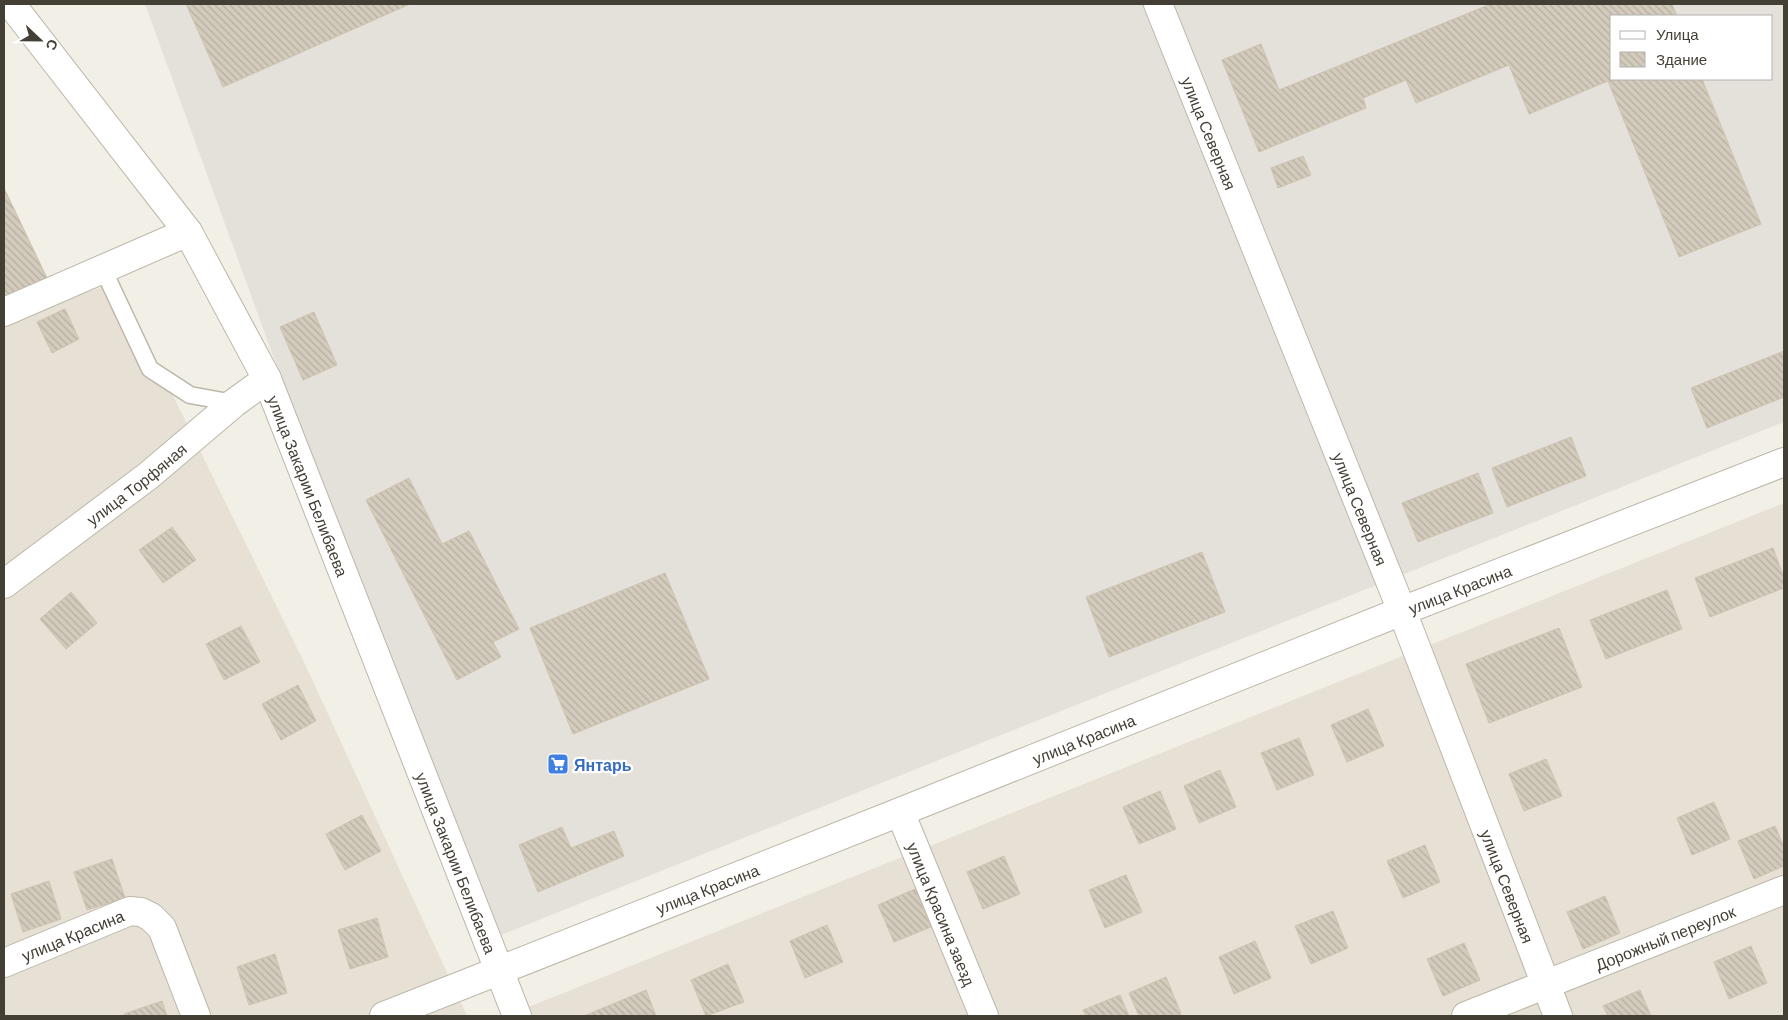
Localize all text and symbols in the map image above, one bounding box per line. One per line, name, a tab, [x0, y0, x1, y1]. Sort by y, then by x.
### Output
north arrow	[15, 15, 65, 65]
legend	[1610, 15, 1773, 80]
text: Улица	[1656, 25, 1699, 43]
text: С	[43, 37, 62, 53]
text: Здание	[1656, 50, 1707, 68]
street label: улица Северная	[1179, 74, 1241, 192]
street label: улица Закарии Белибаева	[265, 392, 353, 579]
street label: улица Торфяная	[82, 438, 190, 528]
street label: улица Северная	[1330, 449, 1392, 568]
street label: улица Красина	[1405, 560, 1514, 617]
street label: улица Красина	[1029, 709, 1138, 768]
supermarket icon: Янтарь	[546, 752, 570, 776]
place label: Янтарь	[574, 755, 632, 774]
street label: улица Закарии Белибаева	[413, 769, 501, 956]
street label: улица Северная	[1477, 827, 1538, 946]
street label: улица Красина заезд	[904, 839, 980, 989]
street label: улица Красина	[653, 859, 762, 917]
street label: Дорожный переулок	[1592, 901, 1739, 973]
street label: улица Красина	[18, 905, 127, 964]

